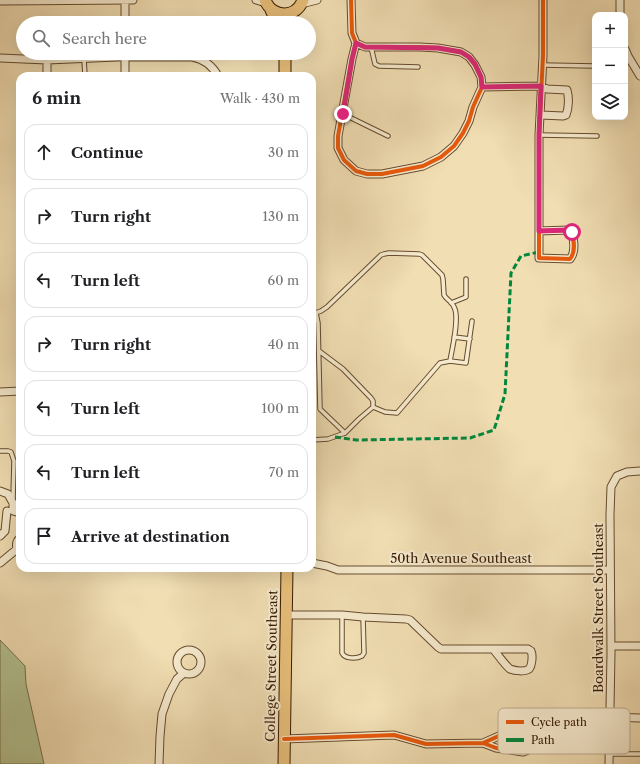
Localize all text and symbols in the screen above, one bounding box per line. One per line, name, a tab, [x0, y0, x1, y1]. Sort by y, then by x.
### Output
map controls	[592, 12, 628, 120]
button: +	[592, 12, 628, 48]
search box	[16, 16, 316, 60]
icon: search	[30, 27, 52, 49]
text: Search here	[62, 29, 147, 48]
button: −	[592, 48, 628, 84]
button: layers	[592, 84, 628, 120]
text: 6 min	[32, 88, 81, 108]
text: Walk · 430 m	[220, 90, 300, 106]
route end	[334, 105, 352, 123]
icon: ahead	[33, 141, 55, 163]
text: Continue	[71, 143, 143, 162]
text: 30 m	[268, 144, 299, 160]
icon: right	[33, 205, 55, 227]
text: Turn right	[71, 207, 151, 226]
text: 130 m	[263, 208, 299, 224]
route start	[563, 223, 581, 241]
icon: left	[33, 269, 55, 291]
text: Turn left	[71, 271, 140, 290]
text: 60 m	[268, 272, 299, 288]
icon: right	[33, 333, 55, 355]
text: Turn right	[71, 335, 151, 354]
text: 40 m	[268, 336, 299, 352]
icon: left	[33, 397, 55, 419]
text: Turn left	[71, 399, 140, 418]
text: 100 m	[261, 400, 299, 416]
icon: left	[33, 461, 55, 483]
text: Turn left	[71, 463, 140, 482]
text: 70 m	[269, 464, 299, 480]
street label: Boardwalk Street Southeast	[590, 523, 606, 693]
icon: arrive	[33, 525, 55, 547]
text: Arrive at destination	[71, 527, 230, 546]
street label: 50th Avenue Southeast	[390, 550, 532, 566]
street label: College Street Southeast	[262, 590, 280, 742]
legend	[498, 708, 630, 754]
text: Cycle path	[531, 715, 587, 729]
text: Path	[531, 733, 555, 747]

